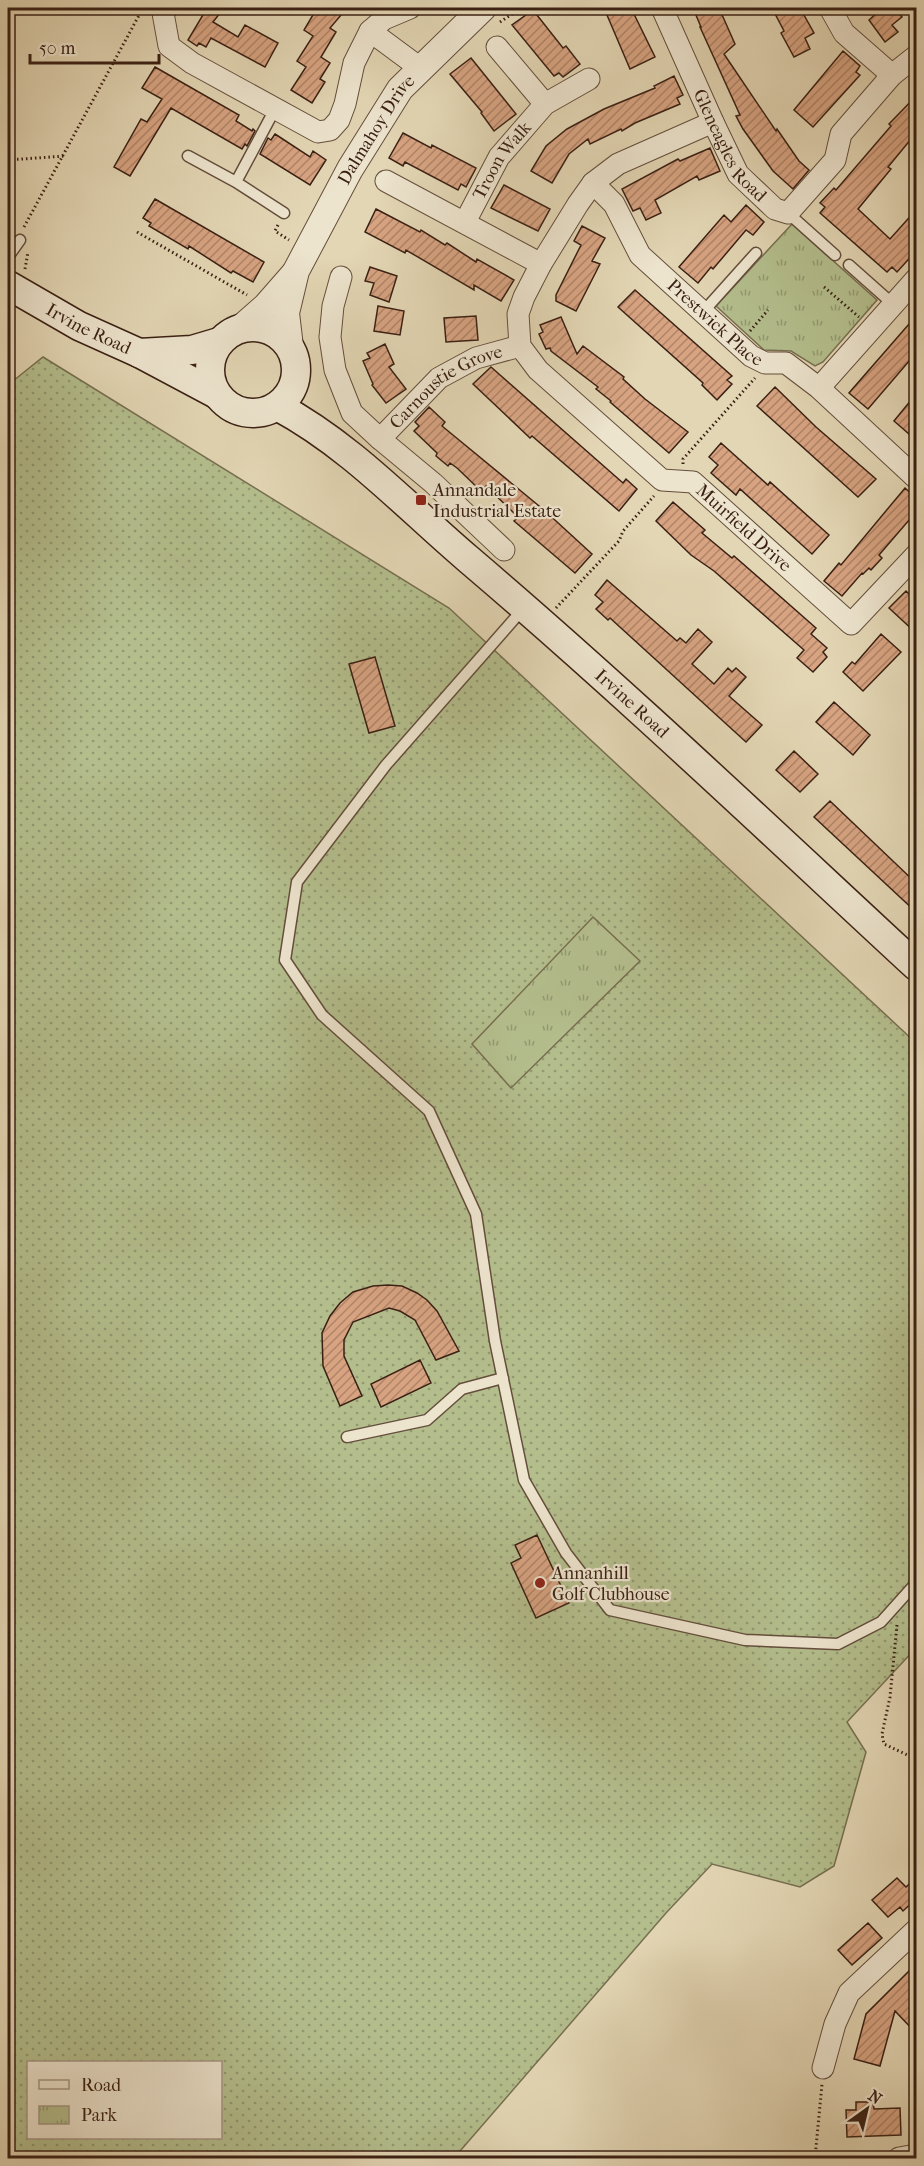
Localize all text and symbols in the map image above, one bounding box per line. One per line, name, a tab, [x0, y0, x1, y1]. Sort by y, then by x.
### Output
scale bar	[30, 27, 159, 65]
text: 50 m	[39, 38, 76, 59]
street label: Dalmahoy Drive	[334, 71, 419, 188]
street label: Gleneagles Road	[689, 86, 771, 206]
street label: Troon Walk	[469, 117, 536, 203]
street label: Prestwick Place	[663, 275, 766, 371]
street label: Irvine Road	[42, 299, 134, 359]
street label: Carnoustie Grove	[386, 341, 505, 433]
place label: Annandale Industrial Estate	[432, 480, 561, 522]
street label: Muirfield Drive	[692, 480, 796, 576]
marker: Annandale Industrial Estate	[414, 493, 428, 507]
street label: Irvine Road	[591, 665, 673, 743]
place label: Annanhill Golf Clubhouse	[551, 1563, 670, 1605]
marker: Annanhill Golf Clubhouse	[533, 1576, 547, 1590]
legend	[27, 2061, 222, 2139]
text: Road	[81, 2075, 121, 2096]
north arrow	[837, 2079, 897, 2139]
text: N	[865, 2086, 886, 2109]
text: Park	[81, 2105, 118, 2126]

